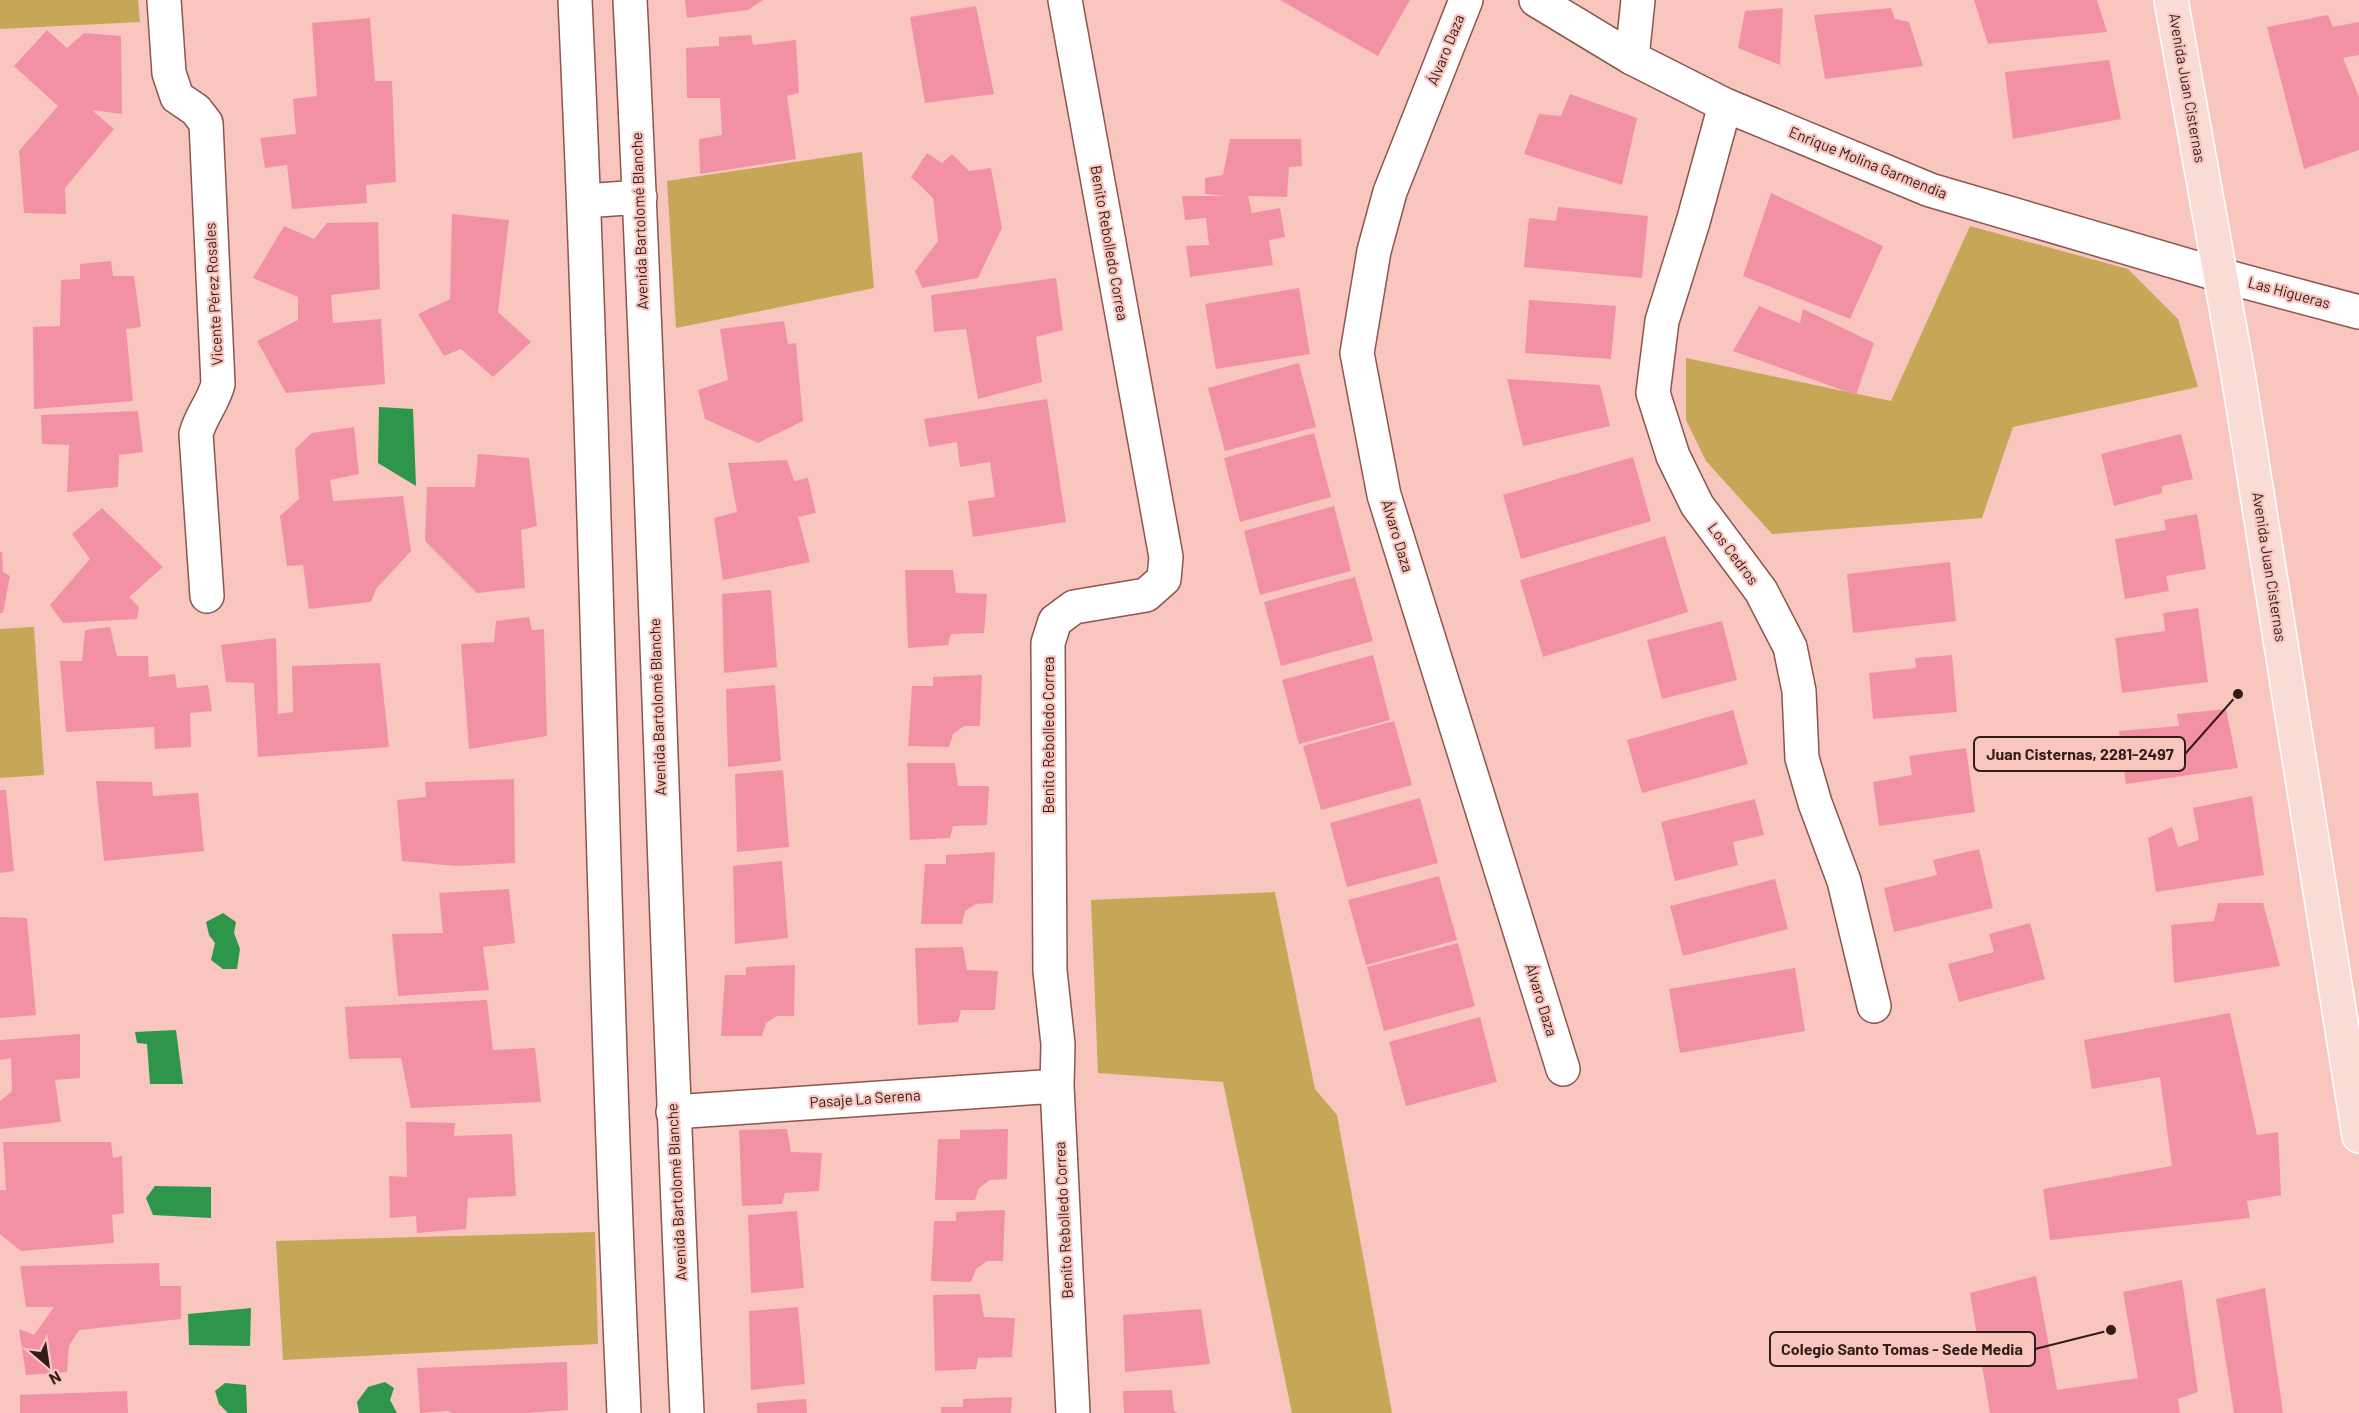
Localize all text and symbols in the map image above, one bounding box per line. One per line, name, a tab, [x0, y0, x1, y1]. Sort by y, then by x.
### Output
street label: Álvaro Daza	[1423, 12, 1467, 88]
street label: Avenida Juan Cisternas	[2166, 12, 2210, 164]
street label: Enrique Molina Garmendia	[1787, 122, 1950, 202]
street label: Avenida Bartolomé Blanche	[627, 132, 651, 310]
street label: Benito Rebolledo Correa	[1087, 164, 1132, 322]
street label: Vicente Pérez Rosales	[200, 222, 226, 366]
street label: Las Higueras	[2246, 272, 2332, 312]
street label: Avenida Juan Cisternas	[2249, 491, 2291, 643]
street label: Álvaro Daza	[1378, 497, 1418, 574]
street label: Los Cedros	[1705, 519, 1763, 588]
street label: Avenida Bartolomé Blanche	[645, 618, 669, 796]
street label: Benito Rebolledo Correa	[1039, 656, 1057, 814]
callout: Juan Cisternas, 2281-2497	[1974, 737, 2185, 771]
text: Juan Cisternas, 2281-2497	[1986, 744, 2174, 763]
street label: Álvaro Daza	[1522, 961, 1562, 1038]
street label: Pasaje La Serena	[809, 1085, 921, 1111]
street label: Avenida Bartolomé Blanche	[662, 1103, 690, 1281]
street label: Benito Rebolledo Correa	[1050, 1141, 1076, 1299]
callout: Colegio Santo Tomas - Sede Media	[1770, 1332, 2035, 1366]
north arrow	[18, 1335, 78, 1395]
text: Colegio Santo Tomas - Sede Media	[1781, 1339, 2023, 1358]
text: N	[46, 1368, 65, 1389]

